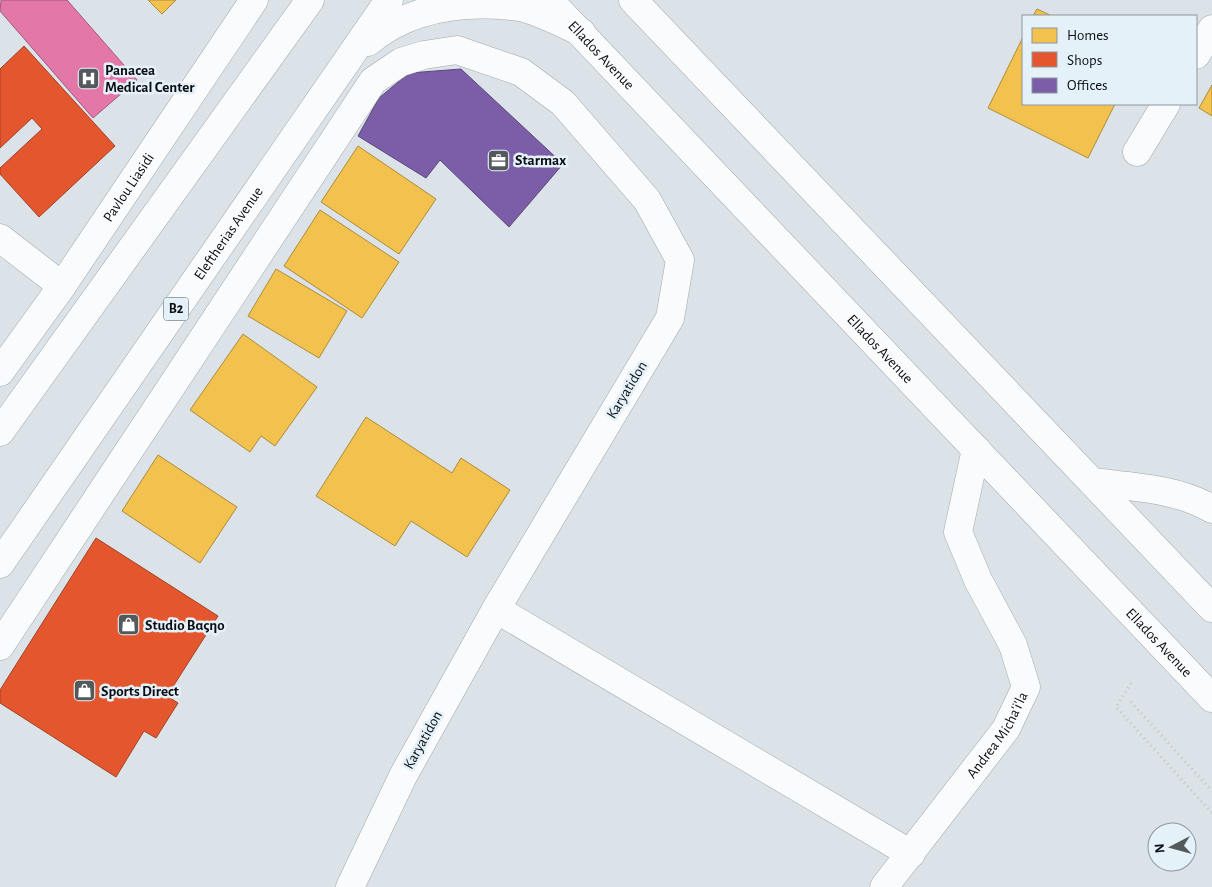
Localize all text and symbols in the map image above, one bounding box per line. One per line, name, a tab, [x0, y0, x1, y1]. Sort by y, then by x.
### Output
legend	[1022, 15, 1197, 105]
street label: Ellados Avenue	[565, 18, 637, 92]
text: Homes	[1067, 28, 1109, 43]
text: Shops	[1067, 53, 1102, 68]
place label: Panacea Medical Center	[105, 63, 195, 95]
hospital icon: Panacea Medical Center	[77, 67, 101, 91]
text: Offices	[1067, 78, 1108, 93]
office icon: Starmax	[487, 148, 511, 172]
street label: Pavlou Liasidi	[100, 150, 157, 224]
place label: Starmax	[515, 153, 566, 168]
street label: Eleftherias Avenue	[191, 184, 265, 282]
road number: B2	[164, 298, 188, 320]
street label: Ellados Avenue	[844, 311, 916, 386]
street label: Karyatidon	[604, 359, 650, 421]
street label: Ellados Avenue	[1123, 605, 1195, 680]
shop icon: Studio Βαςηο	[117, 613, 141, 637]
place label: Studio Βαςηο	[145, 618, 225, 633]
shop icon: Sports Direct	[73, 679, 97, 703]
place label: Sports Direct	[101, 684, 179, 699]
street label: Andrea Micha'i'la	[964, 689, 1030, 781]
street label: Karyatidon	[401, 708, 445, 772]
north arrow	[1147, 822, 1197, 872]
text: N	[1153, 843, 1168, 854]

